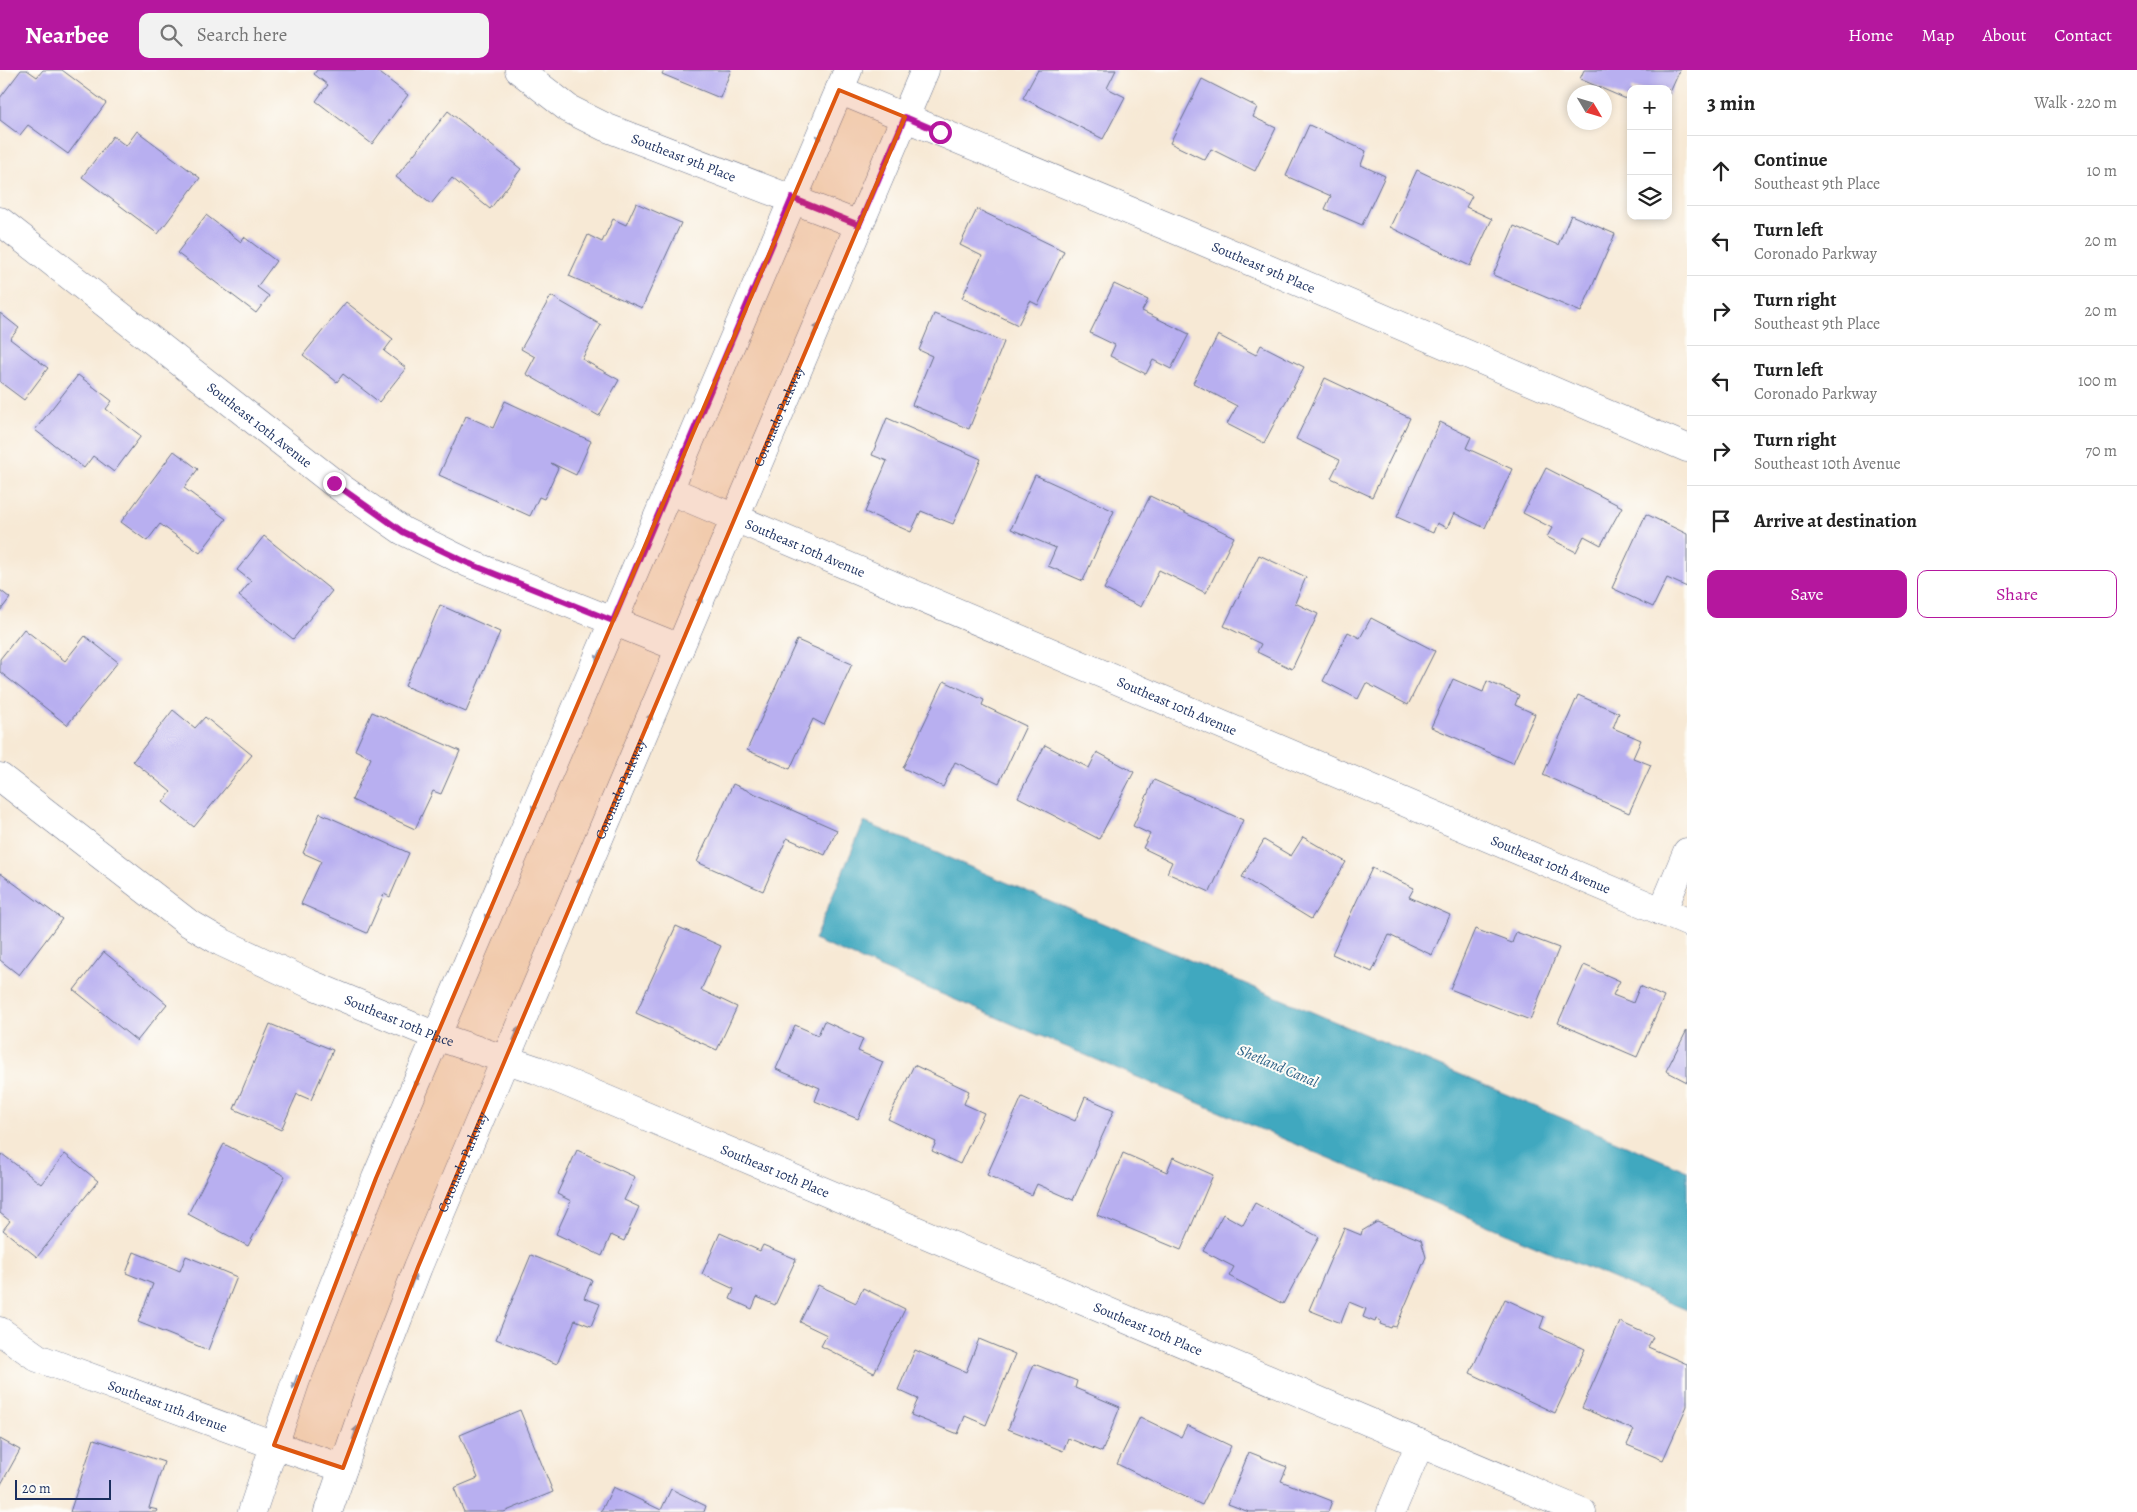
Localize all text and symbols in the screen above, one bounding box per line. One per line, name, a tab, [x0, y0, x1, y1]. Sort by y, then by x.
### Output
search box	[139, 13, 489, 58]
text: Nearbee	[25, 19, 109, 51]
icon: search	[157, 21, 185, 49]
text: Search here	[197, 22, 287, 48]
text: Home	[1848, 23, 1893, 47]
text: Map	[1921, 23, 1954, 47]
text: About	[1982, 23, 2026, 47]
text: Contact	[2054, 23, 2112, 47]
north arrow	[1567, 85, 1612, 130]
map controls	[1627, 85, 1672, 220]
button: +	[1627, 85, 1672, 130]
text: 3 min	[1707, 89, 1755, 117]
text: Walk · 220 m	[2034, 92, 2117, 114]
route start	[929, 121, 952, 144]
one-way arrow	[815, 128, 823, 142]
street label: Southeast 9th Place	[628, 129, 739, 187]
button: −	[1627, 130, 1672, 175]
text: Continue	[1754, 147, 1828, 173]
icon: ahead	[1707, 157, 1735, 185]
text: 10 m	[2087, 160, 2117, 182]
text: Southeast 9th Place	[1754, 173, 1880, 195]
button: layers	[1627, 175, 1672, 220]
text: Turn left	[1754, 217, 1823, 243]
icon: left	[1707, 227, 1735, 255]
text: 20 m	[2084, 230, 2117, 252]
street label: Southeast 9th Place	[1209, 237, 1318, 298]
text: Coronado Parkway	[1754, 243, 1877, 265]
text: Turn right	[1754, 287, 1836, 313]
icon: right	[1707, 297, 1735, 325]
text: 20 m	[2084, 300, 2117, 322]
text: Southeast 9th Place	[1754, 313, 1880, 335]
one-way arrow	[811, 323, 819, 337]
text: Turn left	[1754, 357, 1823, 383]
street label: Coronado Parkway	[749, 362, 809, 470]
icon: left	[1707, 367, 1735, 395]
text: 100 m	[2078, 370, 2117, 392]
street label: Southeast 10th Avenue	[203, 378, 316, 472]
text: Coronado Parkway	[1754, 383, 1877, 405]
text: Turn right	[1754, 427, 1836, 453]
icon: right	[1707, 437, 1735, 465]
text: 70 m	[2085, 440, 2117, 462]
text: Southeast 10th Avenue	[1754, 453, 1901, 475]
route end	[323, 472, 346, 495]
icon: arrive	[1707, 507, 1735, 535]
text: Arrive at destination	[1754, 508, 1917, 534]
street label: Southeast 10th Avenue	[742, 514, 868, 582]
button: Save	[1707, 570, 1907, 618]
button: Share	[1917, 570, 2117, 618]
one-way arrow	[695, 596, 703, 610]
one-way arrow	[594, 648, 602, 662]
street label: Southeast 10th Avenue	[1114, 672, 1240, 740]
one-way arrow	[646, 713, 654, 727]
street label: Coronado Parkway	[591, 735, 651, 842]
one-way arrow	[530, 797, 538, 812]
street label: Southeast 10th Avenue	[1488, 831, 1614, 899]
one-way arrow	[576, 877, 584, 891]
one-way arrow	[484, 907, 492, 921]
street label: Southeast 10th Place	[342, 990, 456, 1051]
one-way arrow	[512, 1027, 520, 1041]
water label: Shetland Canal	[1235, 1040, 1322, 1092]
one-way arrow	[412, 1074, 420, 1088]
street label: Coronado Parkway	[433, 1108, 493, 1215]
street label: Southeast 10th Place	[718, 1140, 832, 1203]
one-way arrow	[350, 1224, 358, 1239]
one-way arrow	[409, 1273, 417, 1288]
street label: Southeast 10th Place	[1091, 1298, 1205, 1360]
one-way arrow	[291, 1375, 298, 1390]
street label: Southeast 11th Avenue	[105, 1376, 230, 1437]
one-way arrow	[352, 1425, 359, 1440]
scale bar	[15, 1477, 111, 1500]
text: 20 m	[22, 1479, 51, 1498]

